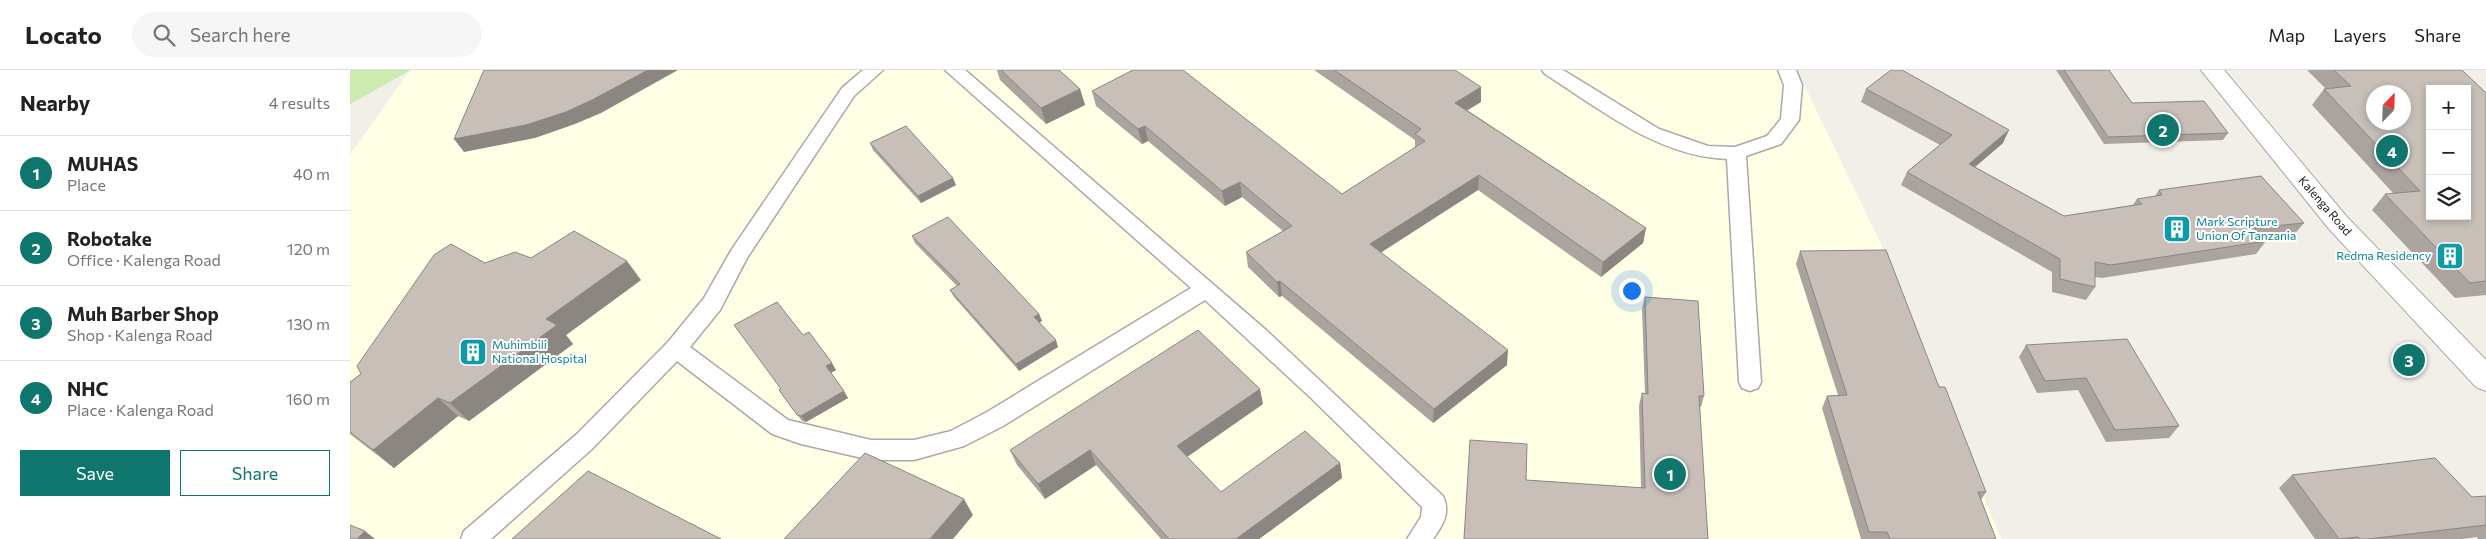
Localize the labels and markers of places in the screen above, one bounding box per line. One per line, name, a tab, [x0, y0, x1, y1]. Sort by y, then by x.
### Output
pin: 2	[2147, 111, 2179, 149]
pin: 4	[2376, 132, 2408, 170]
building icon: Mark Scripture Union Of Tanzania	[2162, 214, 2192, 244]
place label: Mark Scripture Union Of Tanzania	[2196, 214, 2296, 242]
building icon: Redma Residency	[2435, 241, 2465, 271]
place label: Redma Residency	[2336, 248, 2431, 262]
building icon: Muhimbili National Hospital	[458, 337, 488, 367]
place label: Muhimbili National Hospital	[492, 337, 587, 365]
pin: 3	[2393, 341, 2425, 379]
pin: 1	[1654, 455, 1686, 493]

